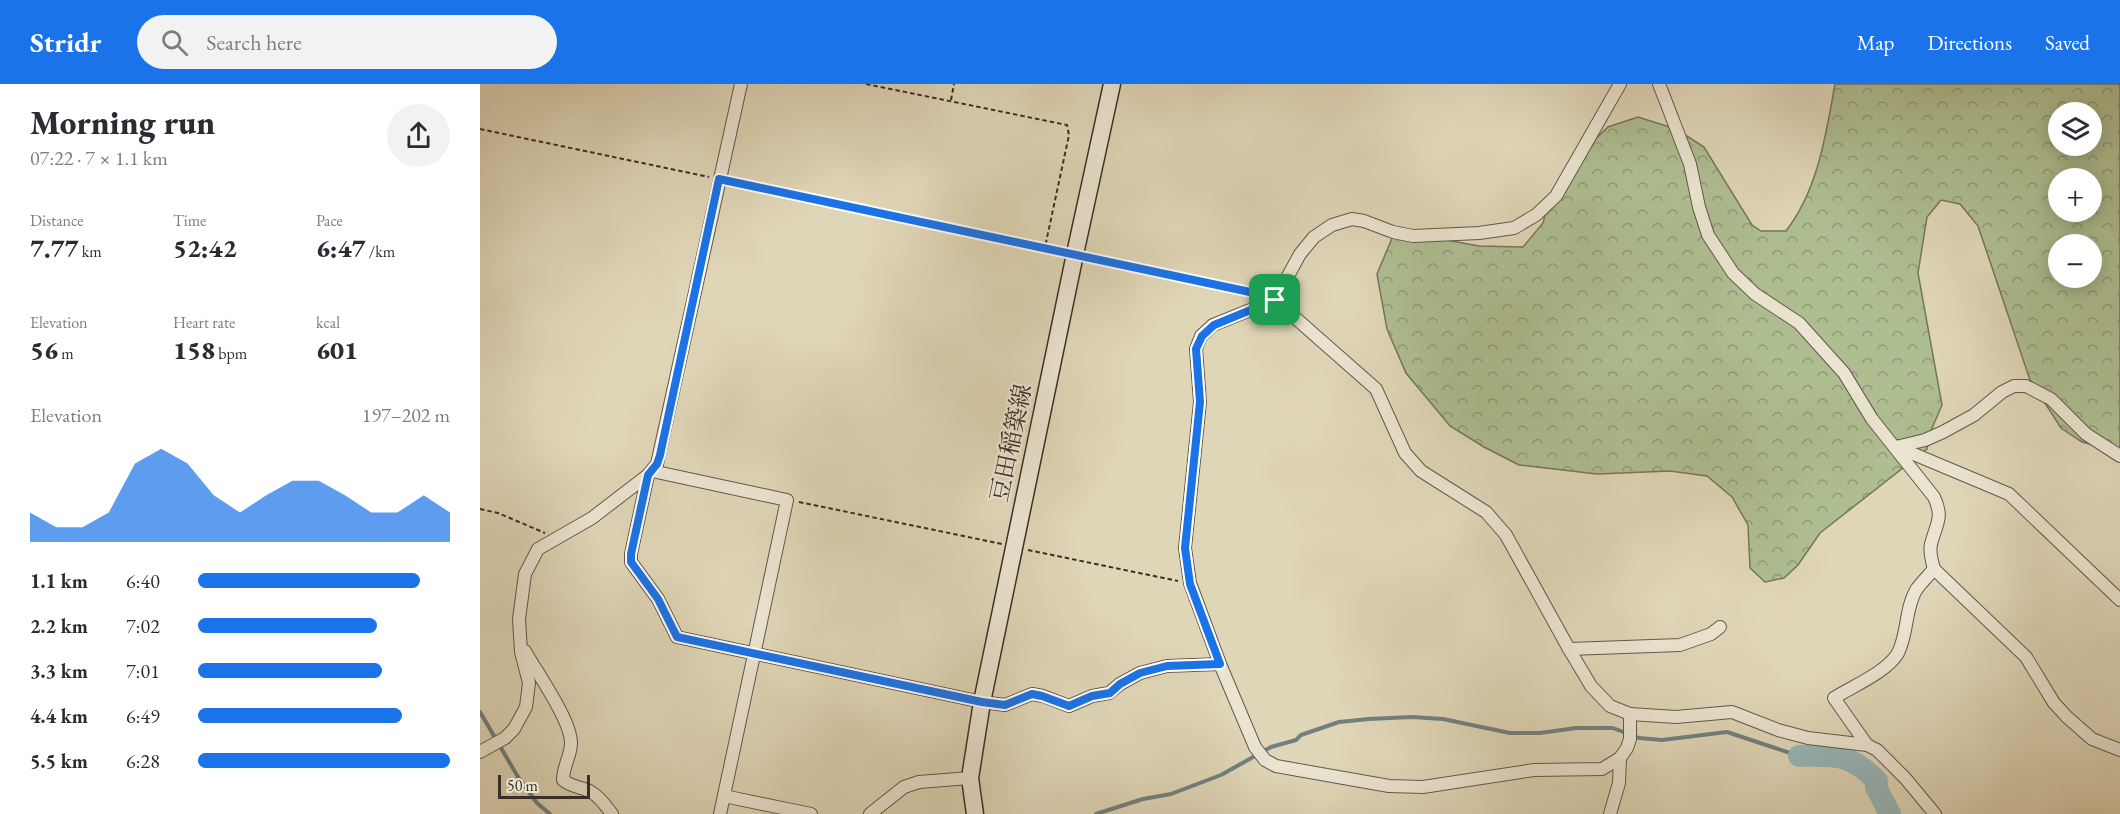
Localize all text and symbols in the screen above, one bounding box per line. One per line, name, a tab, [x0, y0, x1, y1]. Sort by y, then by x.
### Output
search box	[137, 15, 557, 69]
text: Stridr	[30, 24, 101, 60]
icon: search	[158, 26, 191, 59]
text: Search here	[206, 28, 302, 57]
text: Map	[1857, 29, 1894, 56]
text: Directions	[1927, 29, 2012, 56]
text: Saved	[2045, 29, 2090, 56]
text: Morning run	[30, 101, 215, 144]
map controls	[2048, 102, 2102, 288]
button: layers	[2048, 102, 2102, 156]
button: share	[387, 104, 450, 167]
text: 07:22 · 7 × 1.1 km	[30, 145, 168, 171]
button: +	[2048, 168, 2102, 222]
text: Distance	[30, 210, 83, 231]
text: Time	[173, 210, 206, 231]
text: Pace	[316, 210, 343, 231]
text: 7.77	[30, 231, 79, 265]
text: 52:42	[173, 231, 237, 265]
text: 6:47	[316, 231, 366, 265]
button: −	[2048, 234, 2102, 288]
text: km	[79, 241, 102, 262]
text: /km	[366, 241, 395, 262]
pin	[1249, 274, 1300, 325]
icon: arrive	[1258, 283, 1291, 316]
text: Elevation	[30, 312, 88, 333]
text: Heart rate	[173, 312, 235, 333]
text: kcal	[316, 312, 340, 333]
text: 56	[30, 333, 58, 367]
text: 158	[173, 333, 215, 367]
text: 601	[316, 333, 358, 367]
text: m	[58, 343, 74, 364]
text: bpm	[215, 343, 247, 364]
street label: 豆田稲築線	[983, 381, 1038, 505]
text: Elevation	[30, 402, 102, 428]
text: 197–202 m	[362, 402, 450, 428]
text: 1.1 km	[30, 568, 88, 594]
text: 6:40	[126, 568, 160, 594]
text: 2.2 km	[30, 613, 88, 639]
text: 7:02	[126, 613, 160, 639]
text: 3.3 km	[30, 658, 88, 684]
text: 7:01	[126, 658, 160, 684]
text: 4.4 km	[30, 703, 88, 729]
text: 6:49	[126, 703, 160, 729]
text: 5.5 km	[30, 748, 88, 774]
text: 6:28	[126, 748, 160, 774]
scale bar	[498, 772, 590, 800]
text: 50 m	[507, 775, 538, 796]

